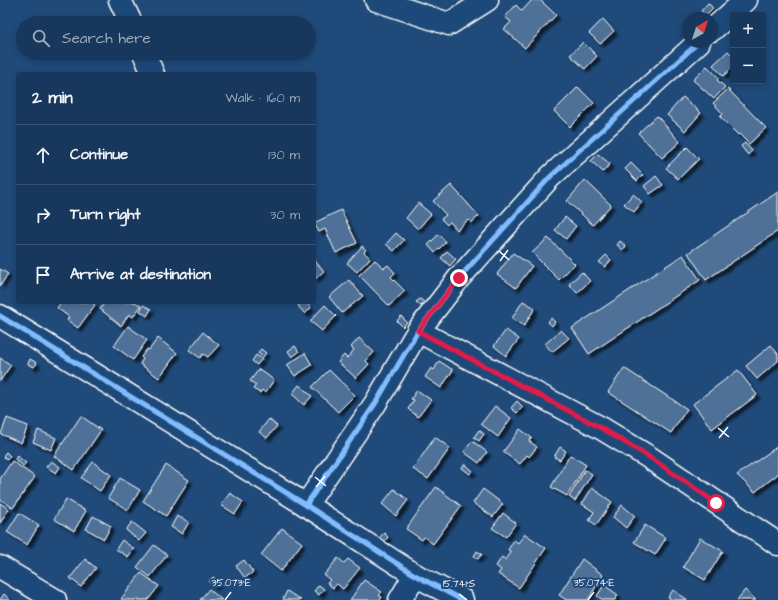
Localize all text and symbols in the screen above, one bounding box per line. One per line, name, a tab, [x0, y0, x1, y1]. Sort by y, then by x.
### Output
north arrow	[682, 12, 718, 48]
map controls	[730, 12, 766, 84]
button: +	[730, 12, 766, 48]
search box	[16, 16, 316, 60]
icon: search	[30, 27, 52, 49]
text: Search here	[62, 28, 151, 49]
button: −	[730, 48, 766, 84]
text: 2 min	[32, 86, 73, 110]
text: Walk · 160 m	[226, 89, 300, 107]
icon: ahead	[32, 144, 54, 166]
text: Continue	[70, 144, 128, 165]
text: 130 m	[268, 146, 300, 164]
icon: right	[32, 204, 54, 226]
text: Turn right	[70, 204, 141, 225]
text: 30 m	[270, 206, 300, 224]
icon: arrive	[32, 264, 54, 286]
text: Arrive at destination	[70, 264, 211, 285]
route end	[450, 269, 468, 287]
route start	[707, 494, 725, 512]
text: 35.073°E	[211, 576, 251, 590]
text: 35.074°E	[574, 576, 615, 590]
text: 15.741°S	[443, 577, 476, 591]

